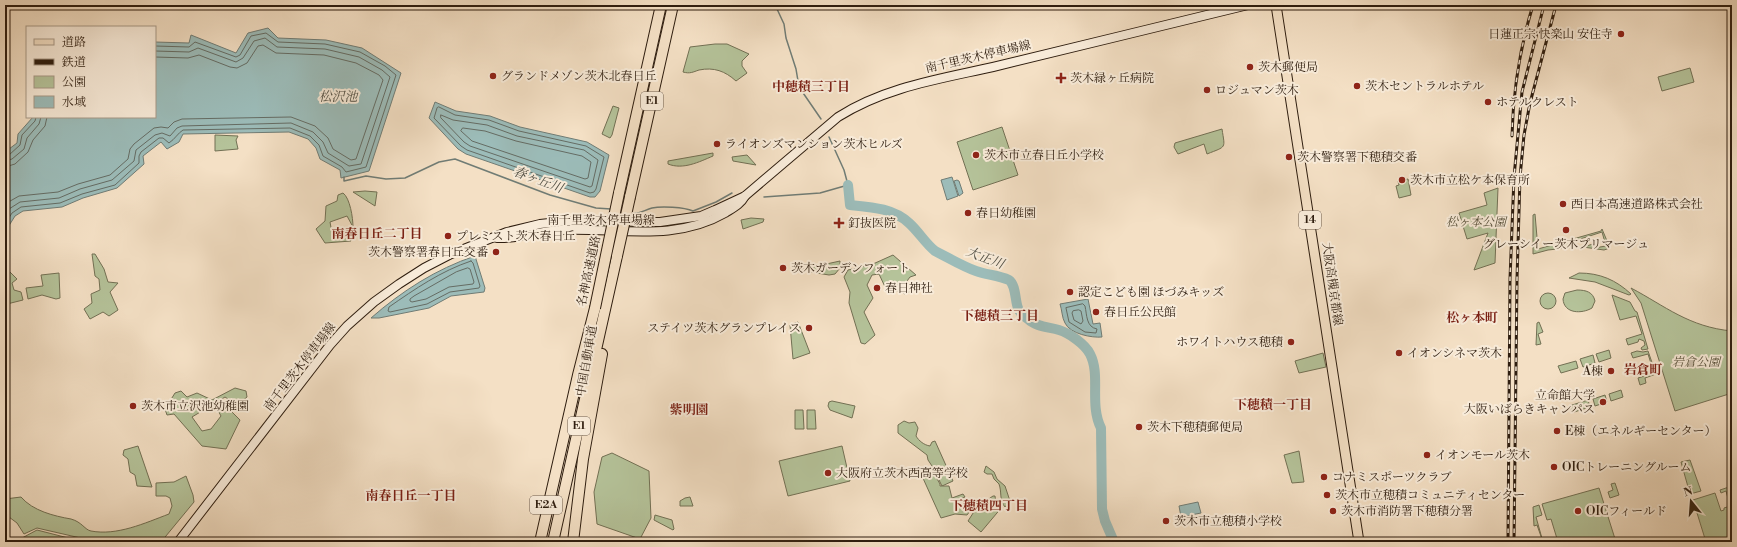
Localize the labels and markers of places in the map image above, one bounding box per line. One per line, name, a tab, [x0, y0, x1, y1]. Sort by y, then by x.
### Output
place label: 日蓮正宗 快楽山 安住寺	[1488, 27, 1613, 42]
marker: 日蓮正宗 快楽山 安住寺	[1616, 29, 1626, 39]
place label: 茨木郵便局	[1258, 60, 1318, 75]
marker: 茨木郵便局	[1245, 62, 1255, 72]
place label: グランドメゾン茨木北春日丘	[501, 69, 657, 84]
marker: グランドメゾン茨木北春日丘	[488, 71, 498, 81]
place label: 茨木緑ヶ丘病院	[1070, 71, 1154, 86]
marker: 茨木緑ヶ丘病院	[1055, 72, 1067, 84]
place label: 茨木セントラルホテル	[1365, 79, 1484, 94]
marker: 茨木セントラルホテル	[1352, 81, 1362, 91]
place label: ロジュマン茨木	[1215, 83, 1299, 98]
marker: ロジュマン茨木	[1202, 85, 1212, 95]
place label: ホテルクレスト	[1496, 95, 1579, 110]
marker: ホテルクレスト	[1483, 97, 1493, 107]
place label: ライオンズマンション茨木ヒルズ	[725, 137, 903, 152]
marker: ライオンズマンション茨木ヒルズ	[712, 139, 722, 149]
place label: 茨木市立春日丘小学校	[984, 148, 1104, 163]
marker: 茨木市立春日丘小学校	[971, 150, 981, 160]
place label: 茨木警察署下穂積交番	[1297, 150, 1417, 165]
marker: 茨木警察署下穂積交番	[1284, 152, 1294, 162]
place label: 茨木市立松ケ本保育所	[1410, 173, 1530, 188]
marker: 茨木市立松ケ本保育所	[1397, 175, 1407, 185]
place label: 西日本高速道路株式会社	[1571, 197, 1703, 212]
marker: 西日本高速道路株式会社	[1558, 199, 1568, 209]
place label: 春日幼稚園	[976, 206, 1036, 221]
marker: 春日幼稚園	[963, 208, 973, 218]
place label: 釘抜医院	[848, 216, 896, 231]
marker: 釘抜医院	[833, 217, 845, 229]
marker: グレーシイー茨木プリマージュ	[1561, 225, 1571, 235]
place label: プレミスト茨木春日丘	[456, 229, 576, 244]
marker: プレミスト茨木春日丘	[443, 231, 453, 241]
place label: グレーシイー茨木プリマージュ	[1483, 237, 1649, 252]
place label: 茨木警察署春日丘交番	[368, 245, 488, 260]
marker: 茨木警察署春日丘交番	[491, 247, 501, 257]
place label: 茨木ガーデンフォート	[791, 261, 910, 276]
marker: 茨木ガーデンフォート	[778, 263, 788, 273]
place label: 春日神社	[885, 281, 933, 296]
marker: 春日神社	[872, 283, 882, 293]
place label: 認定こども園 ほづみキッズ	[1078, 285, 1224, 300]
marker: 認定こども園 ほづみキッズ	[1065, 287, 1075, 297]
place label: 春日丘公民館	[1104, 305, 1176, 320]
marker: 春日丘公民館	[1091, 307, 1101, 317]
place label: ステイツ茨木グランプレイス	[647, 321, 801, 336]
marker: ステイツ茨木グランプレイス	[804, 323, 814, 333]
place label: ホワイトハウス穂積	[1176, 335, 1283, 350]
marker: ホワイトハウス穂積	[1286, 337, 1296, 347]
place label: イオンシネマ茨木	[1407, 346, 1502, 361]
marker: イオンシネマ茨木	[1394, 348, 1404, 358]
place label: A棟	[1582, 364, 1603, 379]
marker: A棟	[1606, 366, 1616, 376]
place label: 立命館大学 大阪いばらきキャンパス	[1464, 388, 1595, 417]
marker: 立命館大学 大阪いばらきキャンパス	[1598, 397, 1608, 407]
place label: 茨木市立沢池幼稚園	[141, 399, 249, 414]
marker: 茨木市立沢池幼稚園	[128, 401, 138, 411]
place label: 茨木下穂積郵便局	[1147, 420, 1243, 435]
marker: 茨木下穂積郵便局	[1134, 422, 1144, 432]
place label: E棟（エネルギーセンター）	[1565, 424, 1717, 439]
marker: E棟（エネルギーセンター）	[1552, 426, 1562, 436]
place label: イオンモール茨木	[1435, 448, 1530, 463]
marker: イオンモール茨木	[1422, 450, 1432, 460]
place label: OICトレーニングルーム	[1562, 460, 1692, 475]
marker: OICトレーニングルーム	[1549, 462, 1559, 472]
place label: 大阪府立茨木西高等学校	[836, 466, 968, 481]
marker: 大阪府立茨木西高等学校	[823, 468, 833, 478]
place label: コナミスポーツクラブ	[1332, 470, 1451, 485]
marker: コナミスポーツクラブ	[1319, 472, 1329, 482]
place label: 茨木市立穂積コミュニティセンター	[1335, 488, 1525, 503]
marker: 茨木市立穂積コミュニティセンター	[1322, 490, 1332, 500]
place label: 茨木市消防署下穂積分署	[1341, 504, 1473, 519]
place label: OICフィールド	[1586, 504, 1667, 519]
marker: 茨木市消防署下穂積分署	[1328, 506, 1338, 516]
marker: OICフィールド	[1573, 506, 1583, 516]
place label: 茨木市立穂積小学校	[1174, 514, 1282, 529]
marker: 茨木市立穂積小学校	[1161, 516, 1171, 526]

